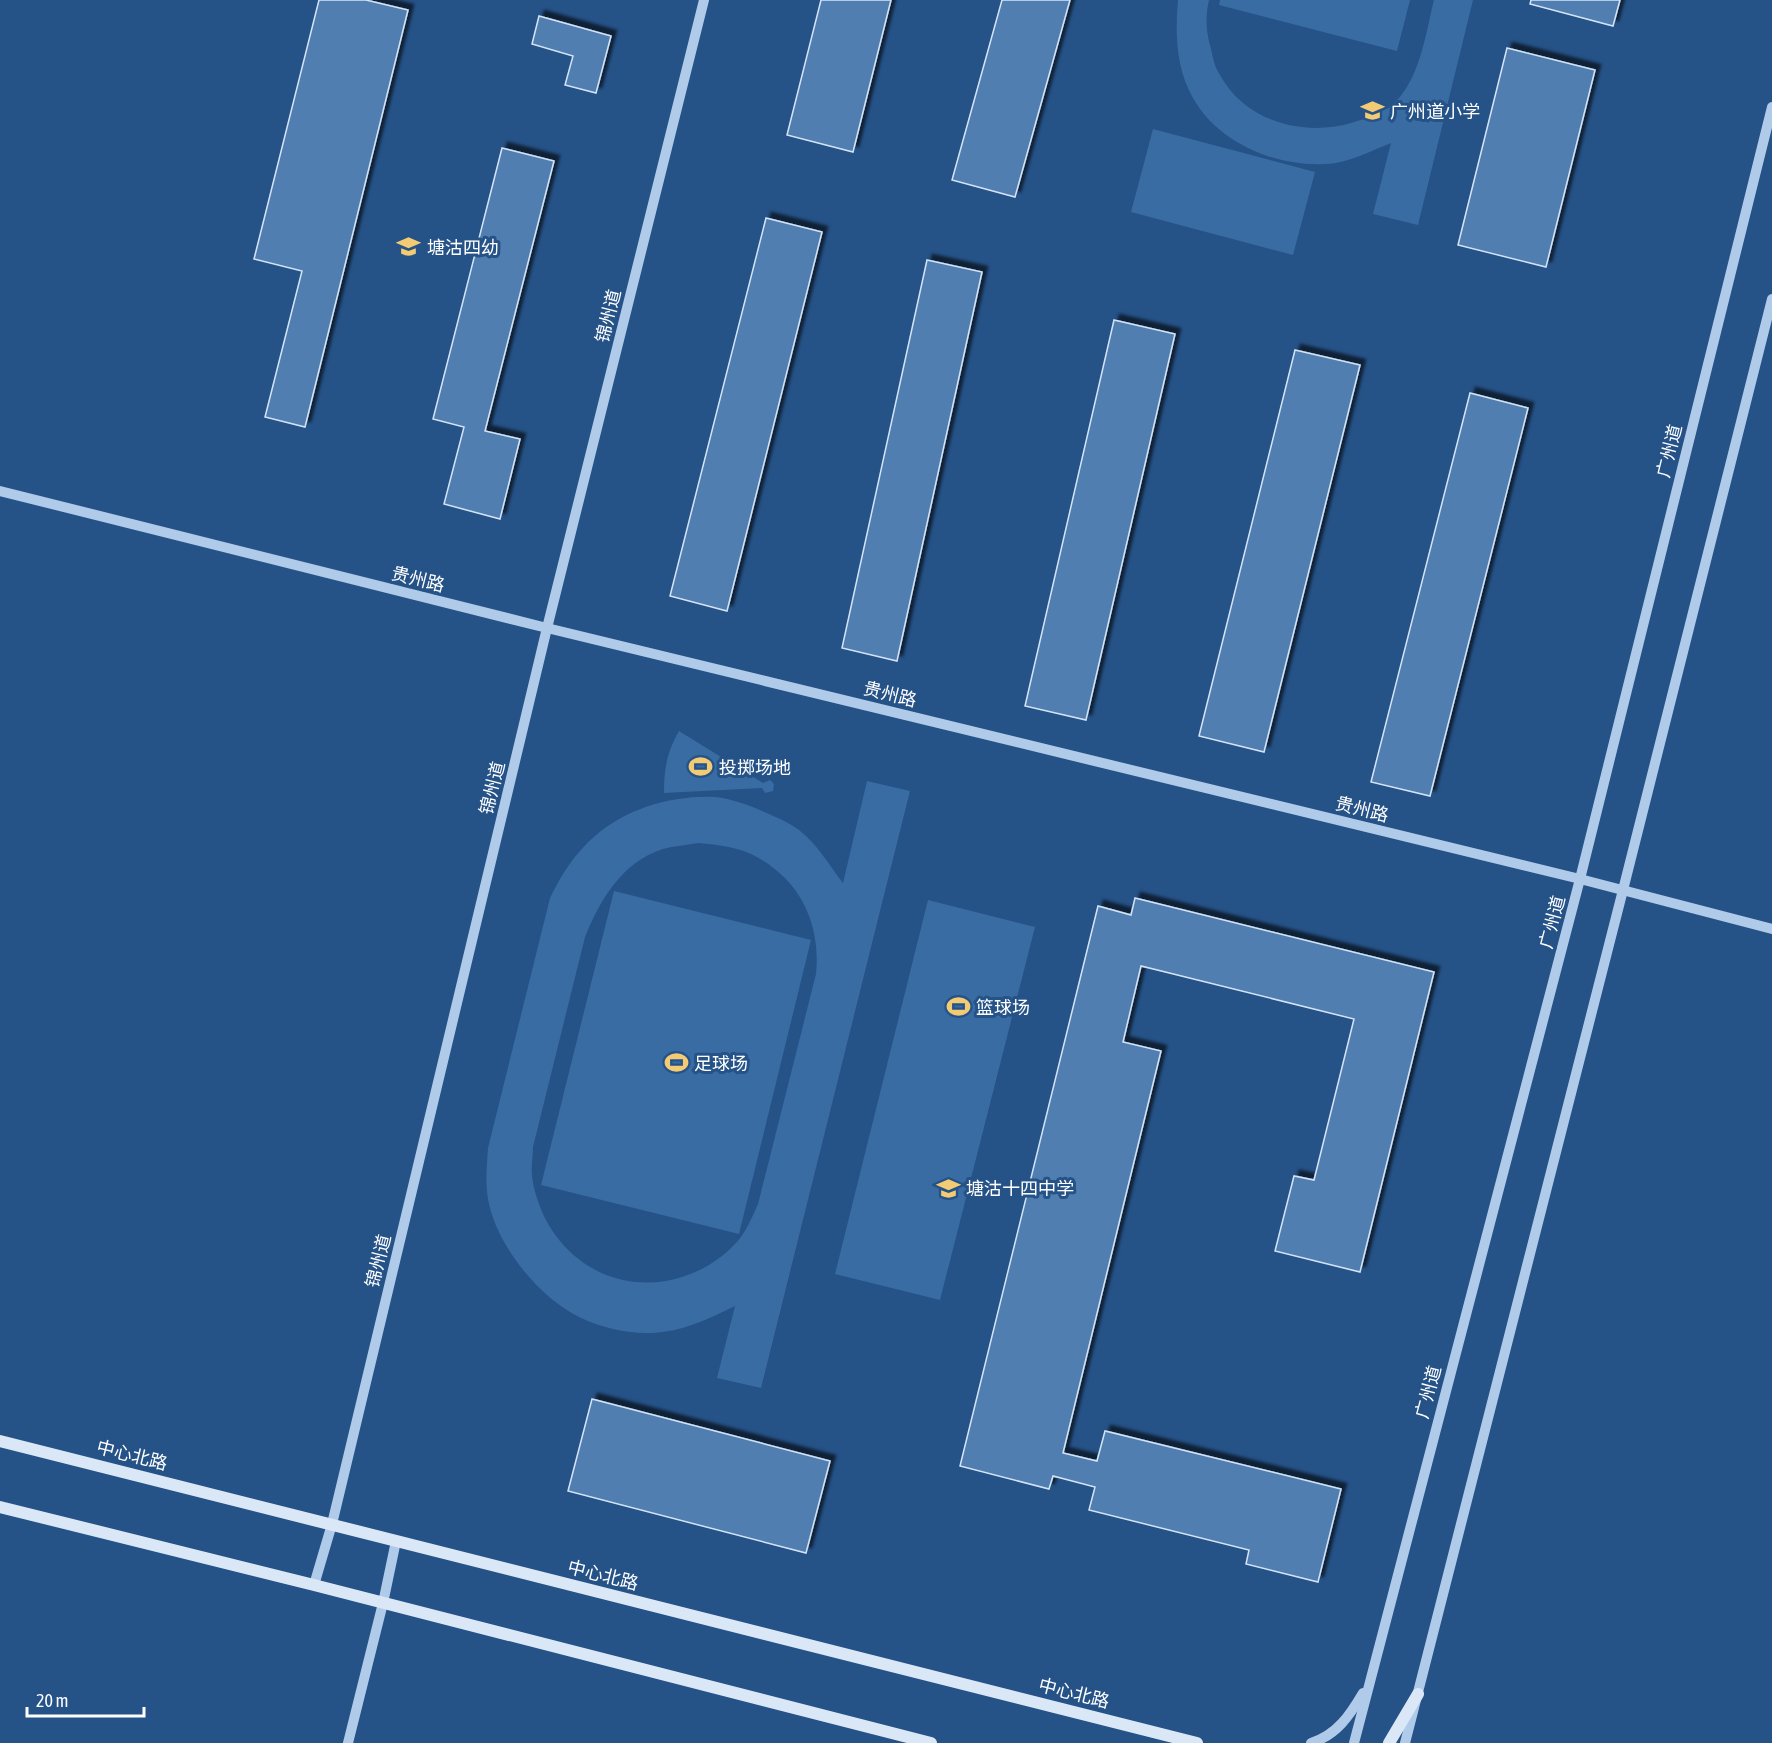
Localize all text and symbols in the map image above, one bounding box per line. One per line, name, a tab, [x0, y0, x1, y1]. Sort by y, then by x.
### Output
school or university icon: 广州道小学	[1359, 98, 1385, 124]
place label: 广州道小学	[1390, 101, 1480, 122]
school or university icon: 塘沽四幼	[396, 234, 422, 260]
place label: 塘沽四幼	[427, 237, 499, 258]
street label: 锦州道	[591, 287, 625, 345]
street label: 广州道	[1652, 422, 1686, 480]
street label: 贵州路	[389, 562, 447, 596]
street label: 贵州路	[861, 677, 919, 711]
sports icon: 投掷场地	[688, 754, 714, 780]
place label: 投掷场地	[719, 757, 791, 778]
street label: 锦州道	[475, 759, 509, 817]
street label: 贵州路	[1333, 792, 1391, 826]
street label: 广州道	[1535, 893, 1569, 951]
sports icon: 篮球场	[945, 994, 971, 1020]
place label: 篮球场	[976, 997, 1030, 1018]
sports icon: 足球场	[663, 1050, 689, 1076]
place label: 足球场	[694, 1053, 748, 1074]
school or university icon: 塘沽十四中学	[935, 1175, 961, 1201]
place label: 塘沽十四中学	[966, 1178, 1074, 1199]
street label: 锦州道	[361, 1232, 395, 1290]
street label: 广州道	[1411, 1363, 1445, 1421]
street label: 中心北路	[95, 1436, 169, 1474]
street label: 中心北路	[566, 1556, 640, 1594]
street label: 中心北路	[1037, 1674, 1111, 1712]
scale bar	[27, 1680, 144, 1718]
text: 20 m	[36, 1690, 68, 1711]

